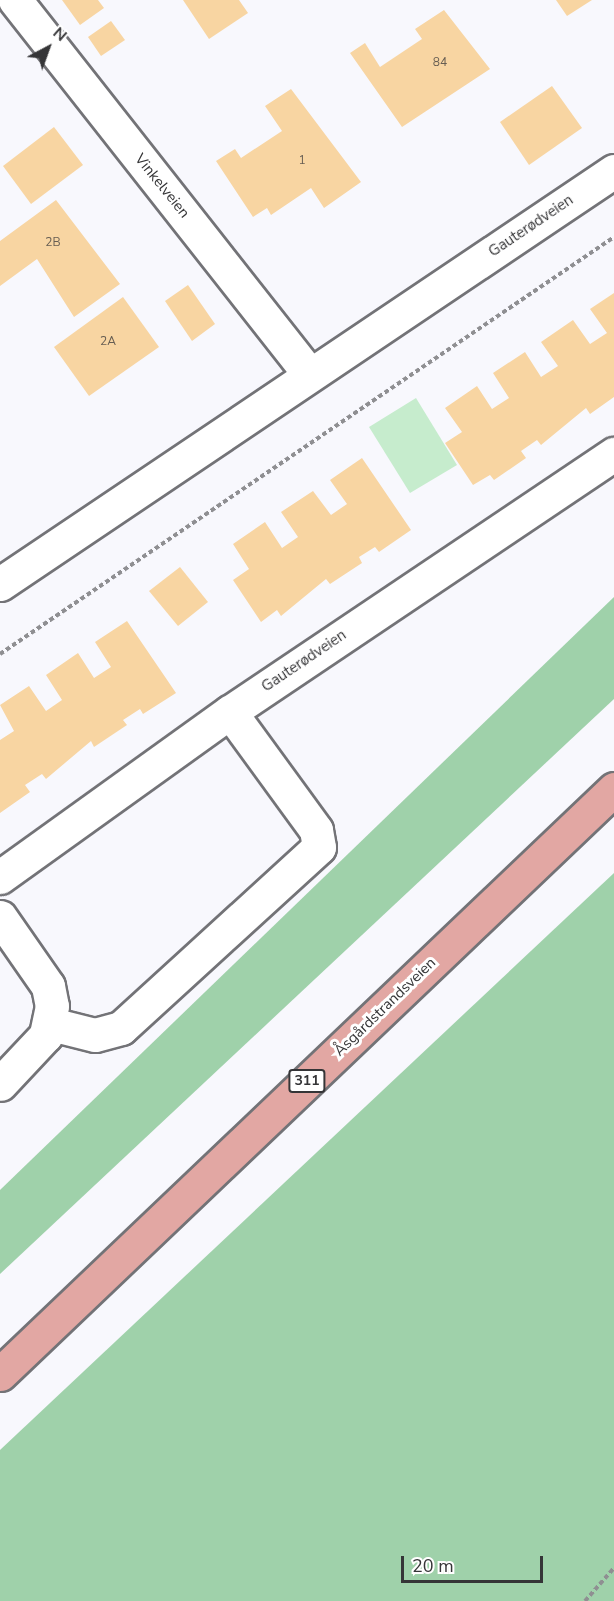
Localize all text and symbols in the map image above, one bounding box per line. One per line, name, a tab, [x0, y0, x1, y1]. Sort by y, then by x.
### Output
north arrow	[18, 18, 78, 78]
text: N	[48, 22, 72, 47]
house number: 84	[433, 56, 447, 70]
street label: Vinkelveien	[131, 150, 193, 222]
house number: 1	[298, 154, 306, 168]
street label: Gauterødveien	[485, 191, 577, 261]
house number: 2B	[45, 236, 61, 250]
house number: 2A	[100, 335, 116, 349]
street label: Gauterødveien	[258, 626, 350, 696]
street label: Åsgårdstrandsveien	[330, 954, 440, 1060]
road number: 311	[288, 1070, 326, 1092]
scale bar	[404, 1544, 546, 1582]
text: 20 m	[412, 1554, 454, 1578]

